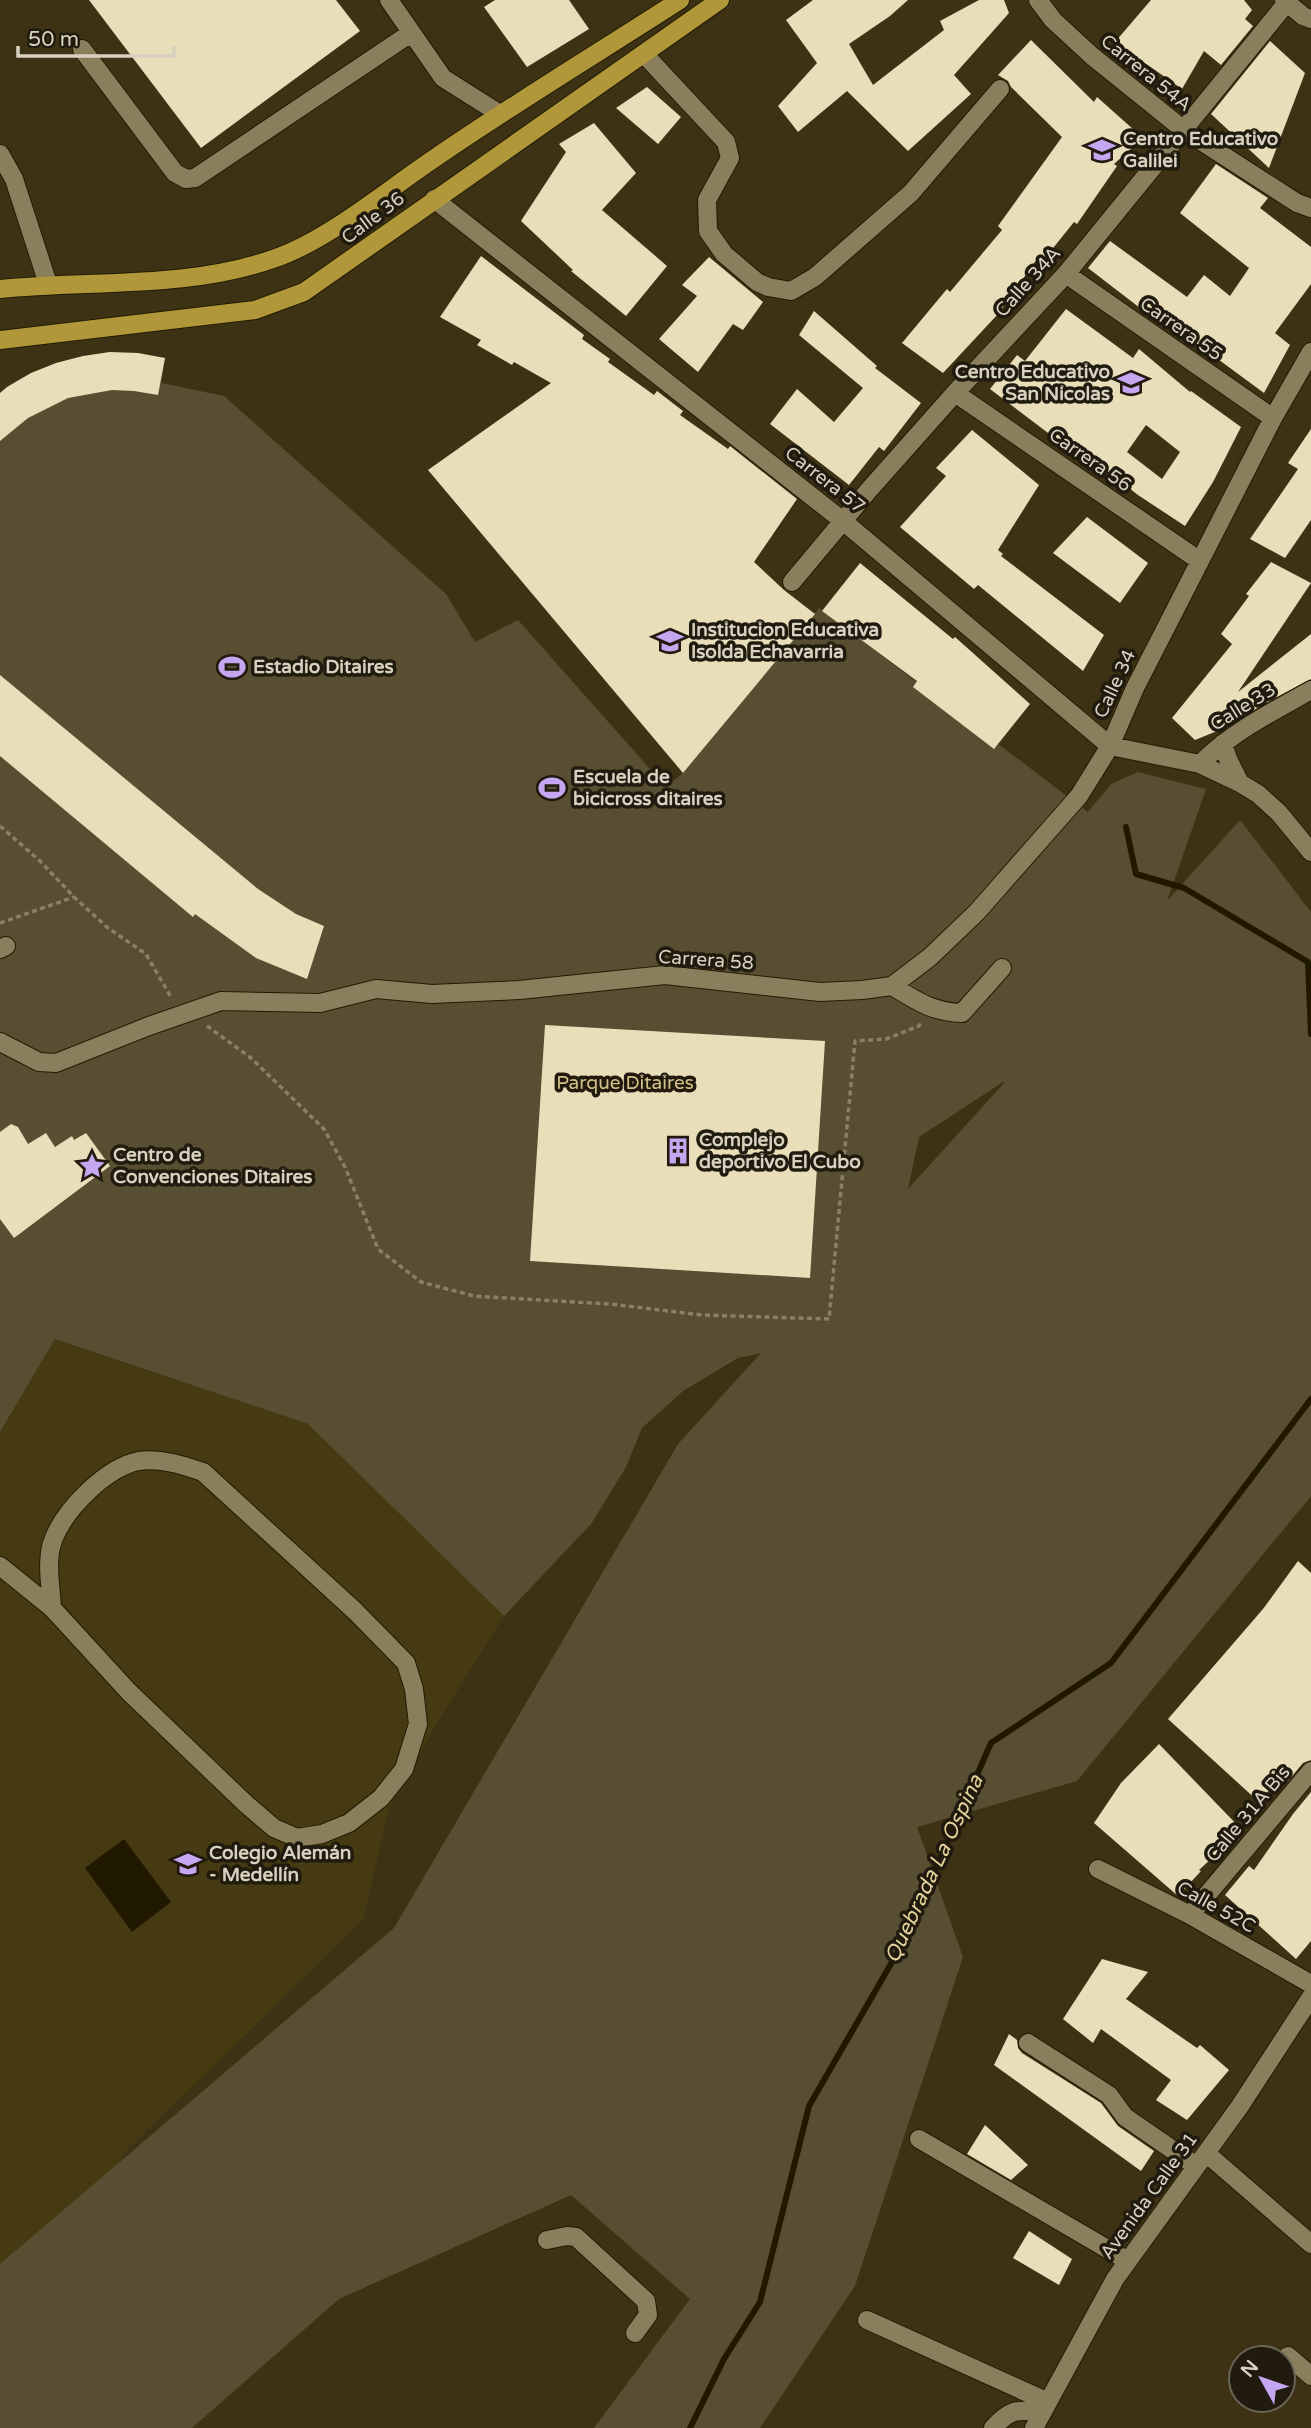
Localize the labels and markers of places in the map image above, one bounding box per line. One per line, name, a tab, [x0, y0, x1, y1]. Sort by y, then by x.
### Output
place label: Centro Educativo Galilei	[1123, 128, 1278, 172]
school or university icon: Centro Educativo Galilei	[1087, 135, 1117, 165]
place label: Centro Educativo San Nicolas	[955, 361, 1110, 405]
school or university icon: Centro Educativo San Nicolas	[1116, 368, 1146, 398]
place label: Institucion Educativa Isolda Echavarria	[691, 619, 879, 663]
school or university icon: Institucion Educativa Isolda Echavarria	[655, 626, 685, 656]
sports icon: Estadio Ditaires	[217, 652, 247, 682]
place label: Estadio Ditaires	[253, 656, 394, 678]
place label: Escuela de bicicross ditaires	[573, 766, 723, 810]
sports icon: Escuela de bicicross ditaires	[537, 773, 567, 803]
place label: Complejo deportivo El Cubo	[699, 1129, 861, 1174]
building icon: Complejo deportivo El Cubo	[663, 1136, 693, 1166]
place label: Centro de Convenciones Ditaires	[113, 1144, 312, 1188]
place icon: Centro de Convenciones Ditaires	[77, 1151, 107, 1181]
place label: Colegio Alemán - Medellín	[209, 1842, 351, 1886]
school or university icon: Colegio Alemán - Medellín	[173, 1849, 203, 1879]

